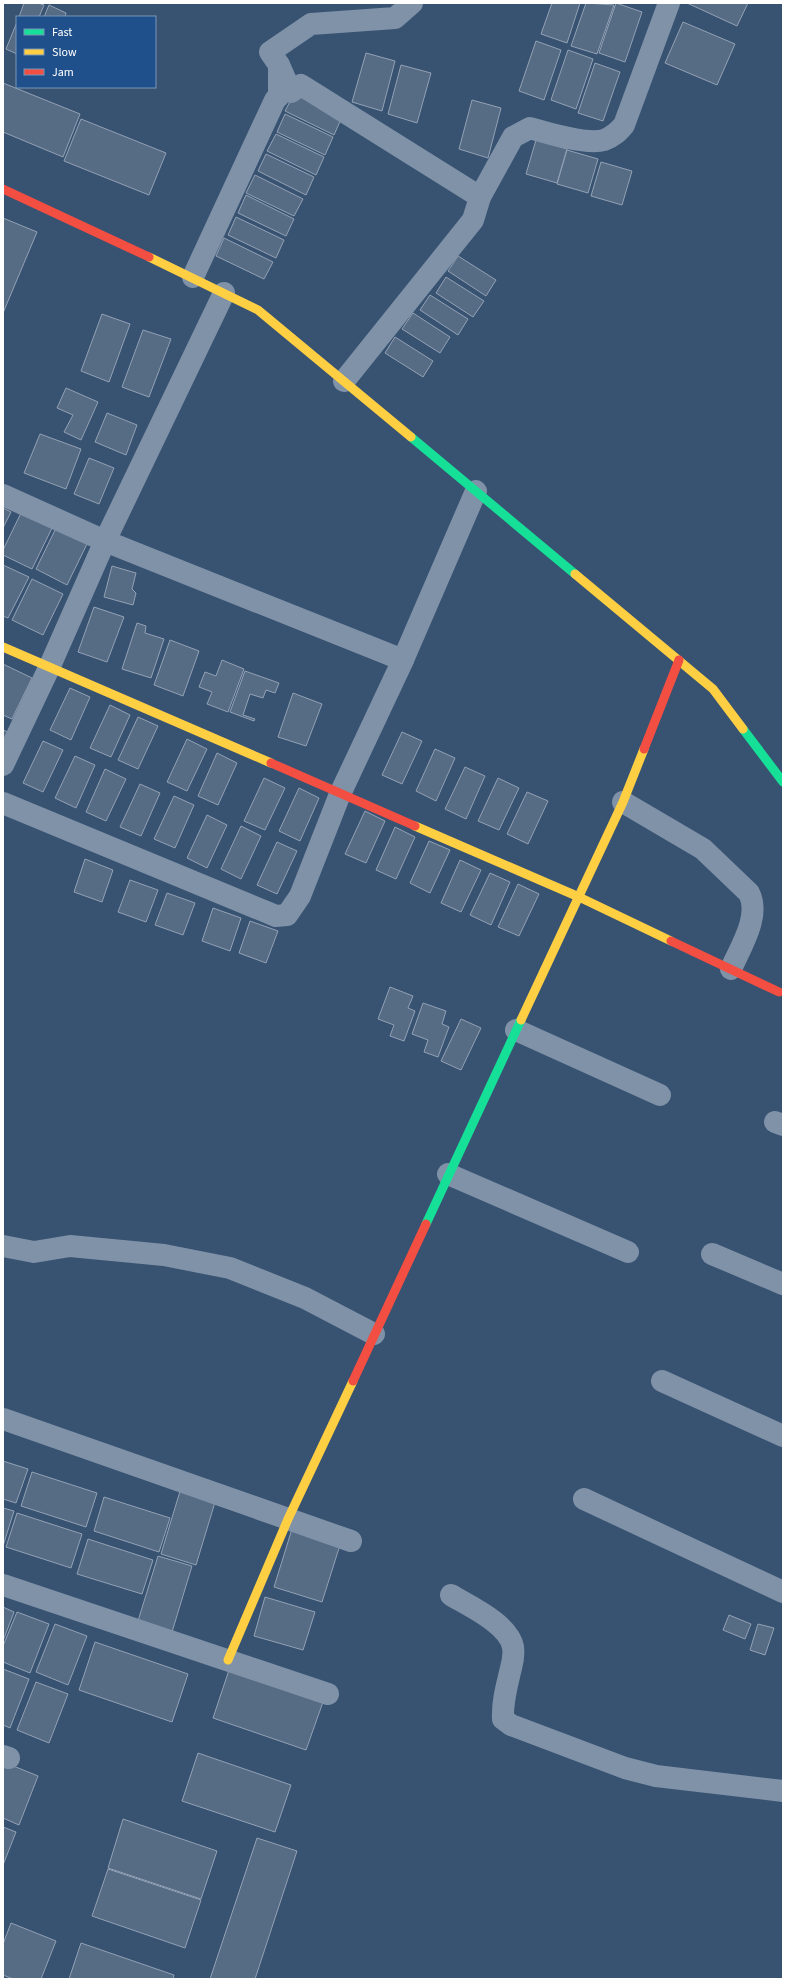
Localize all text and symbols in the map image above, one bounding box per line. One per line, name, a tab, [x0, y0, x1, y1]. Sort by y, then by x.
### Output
legend	[16, 16, 156, 88]
text: Fast	[52, 24, 72, 41]
text: Slow	[52, 44, 77, 61]
text: Jam	[52, 64, 74, 81]

